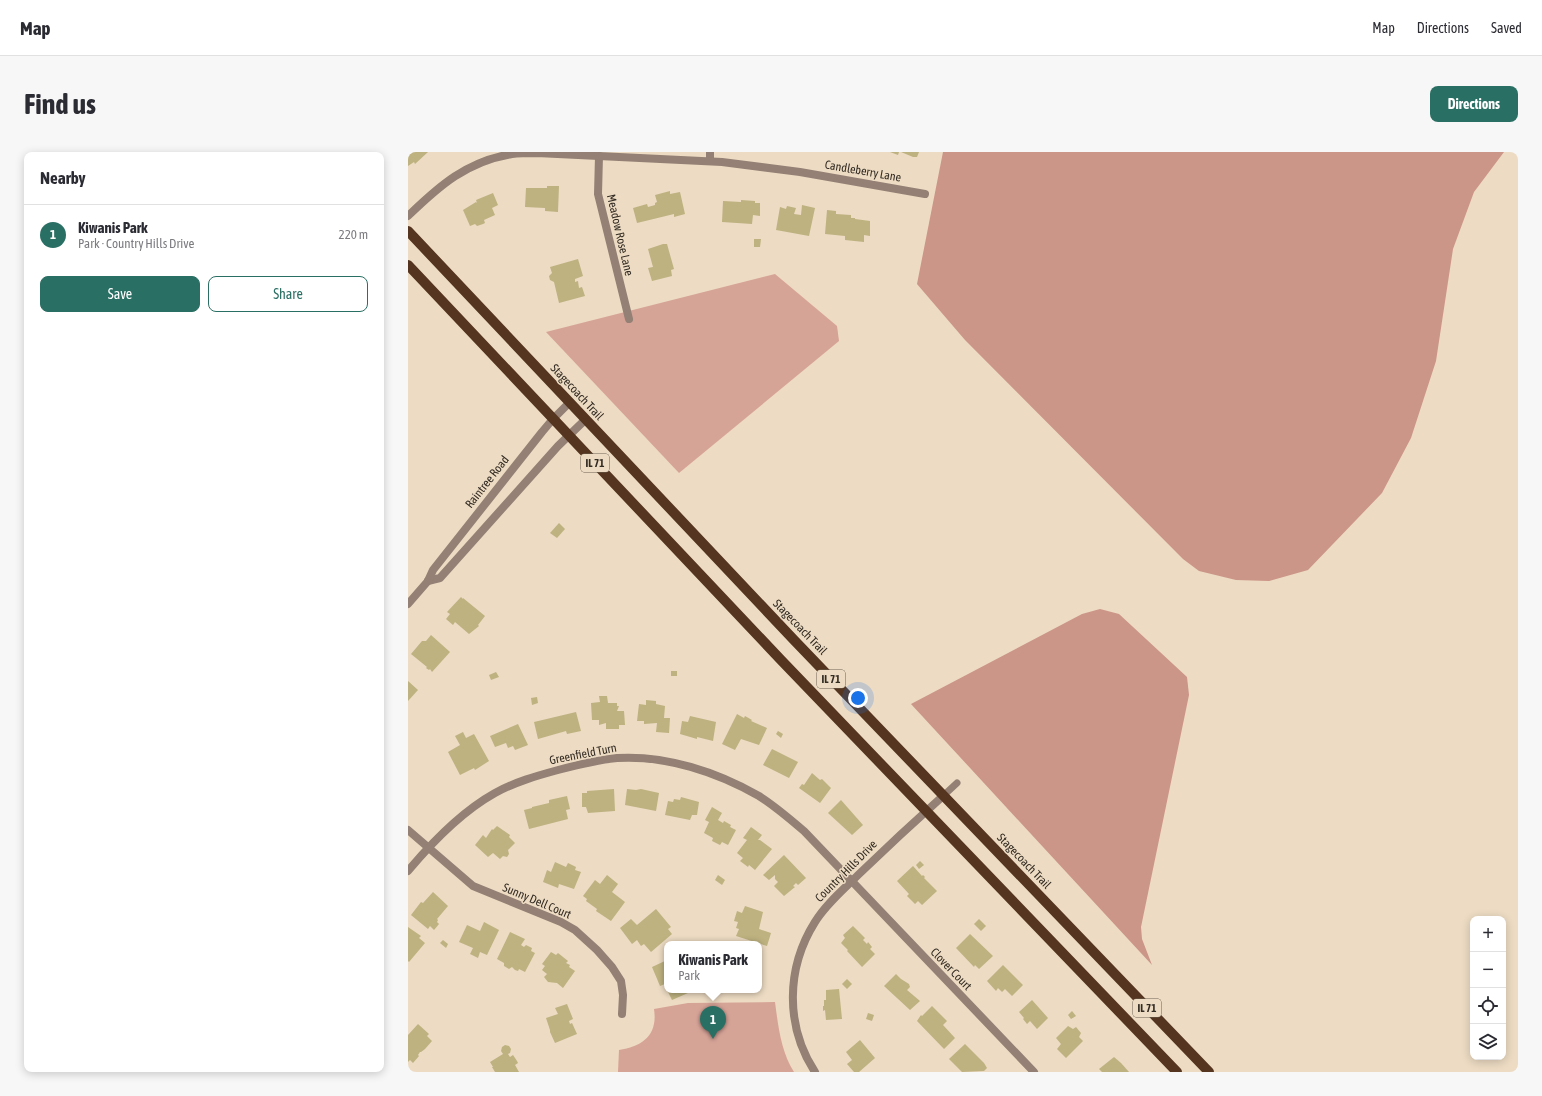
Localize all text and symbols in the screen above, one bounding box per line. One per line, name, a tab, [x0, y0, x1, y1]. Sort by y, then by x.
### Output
text: Map	[20, 17, 51, 39]
text: Map	[1372, 20, 1395, 36]
text: Directions	[1417, 20, 1469, 36]
text: Saved	[1491, 20, 1522, 36]
button: Directions	[1430, 86, 1518, 122]
text: Find us	[24, 88, 96, 120]
street label: Candleberry Lane	[824, 157, 902, 185]
text: Nearby	[40, 168, 86, 188]
street label: Meadow Rose Lane	[604, 193, 636, 277]
text: Kiwanis Park	[78, 219, 148, 236]
text: 1	[50, 227, 56, 242]
text: 220 m	[339, 227, 368, 242]
text: Park · Country Hills Drive	[78, 236, 194, 251]
button: Save	[40, 276, 200, 312]
button: Share	[208, 276, 368, 312]
street label: Stagecoach Trail	[548, 361, 607, 423]
street label: Raintree Road	[462, 453, 512, 511]
road number: IL 71	[581, 454, 609, 472]
street label: Stagecoach Trail	[770, 596, 830, 658]
road number: IL 71	[817, 670, 845, 688]
your location	[848, 688, 868, 708]
street label: Greenfield Turn	[548, 741, 618, 767]
street label: Stagecoach Trail	[994, 830, 1054, 892]
street label: Country Hills Drive	[812, 837, 880, 905]
street label: Sunny Dell Court	[501, 880, 574, 922]
map controls	[1470, 916, 1506, 1060]
button: +	[1470, 916, 1506, 952]
popup	[664, 941, 762, 993]
street label: Clover Court	[928, 945, 975, 993]
text: Kiwanis Park	[678, 951, 748, 968]
button: −	[1470, 952, 1506, 988]
text: Park	[678, 968, 700, 983]
button: locate	[1470, 988, 1506, 1024]
road number: IL 71	[1133, 999, 1161, 1017]
pin: 1	[700, 1006, 726, 1039]
button: layers	[1470, 1024, 1506, 1060]

